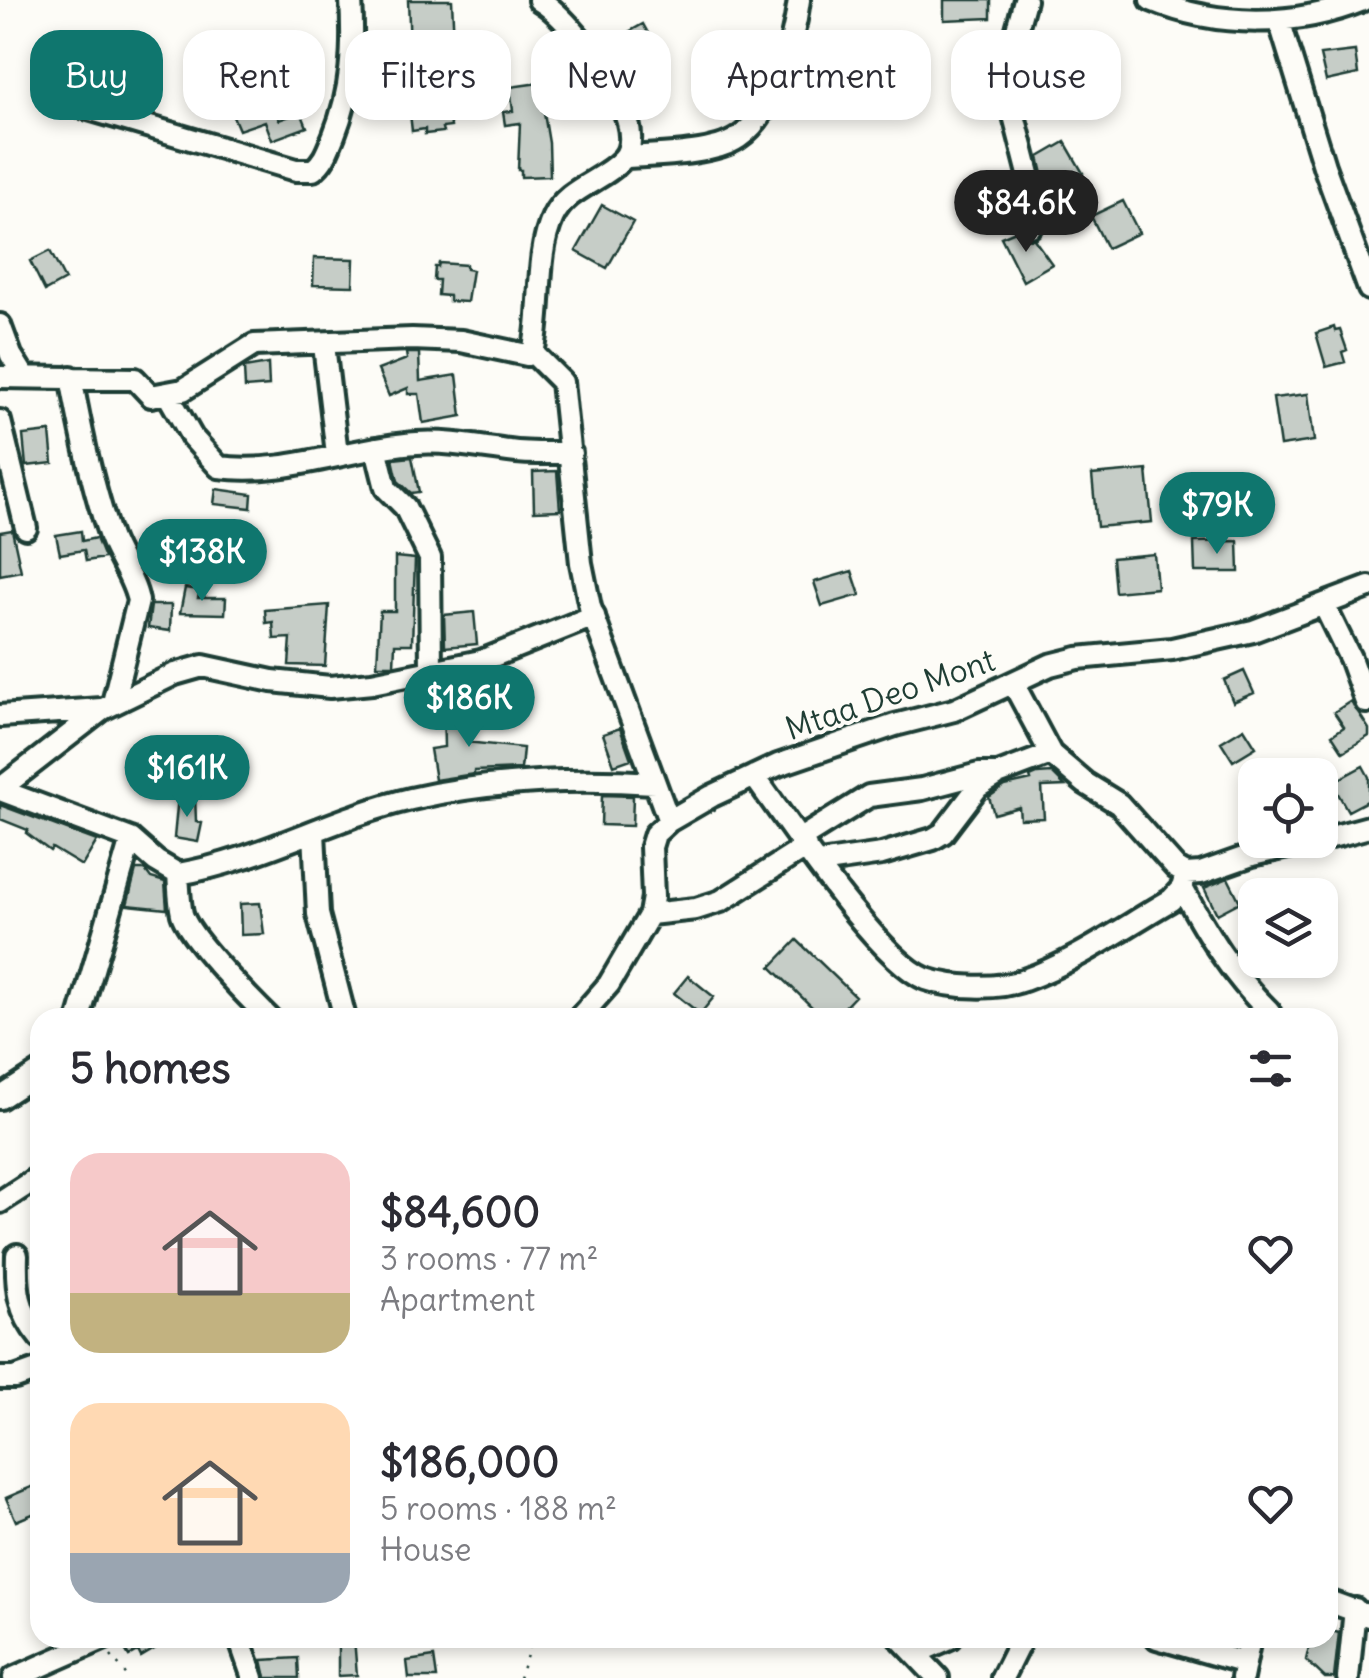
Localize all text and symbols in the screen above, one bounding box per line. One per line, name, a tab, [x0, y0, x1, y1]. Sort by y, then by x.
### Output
chip: Buy	[30, 30, 163, 120]
chip: Rent	[183, 30, 325, 120]
chip: Filters	[345, 30, 511, 120]
chip: New	[531, 30, 671, 120]
chip: Apartment	[691, 30, 931, 120]
chip: House	[951, 30, 1121, 120]
pin: $84.6K	[945, 170, 1107, 255]
text: $84.6K	[976, 182, 1076, 223]
pin: $79K	[1158, 472, 1276, 557]
text: $79K	[1181, 484, 1253, 525]
pin: $138K	[132, 519, 272, 604]
text: $138K	[159, 531, 245, 572]
street label: Mtaa Deo Mont	[780, 639, 1000, 749]
pin: $186K	[399, 665, 539, 750]
text: $186K	[426, 677, 512, 718]
pin: $161K	[117, 735, 257, 820]
text: $161K	[147, 747, 227, 788]
map controls	[1238, 758, 1338, 978]
button: locate	[1238, 758, 1338, 858]
button: layers	[1238, 878, 1338, 978]
icon: filters	[1243, 1041, 1298, 1096]
text: 5 homes	[70, 1042, 231, 1094]
text: $84,600	[380, 1186, 540, 1238]
icon: home	[150, 1193, 270, 1313]
icon: heart	[1243, 1226, 1298, 1281]
text: 3 rooms · 77 m²	[380, 1238, 599, 1279]
text: Apartment	[380, 1279, 535, 1320]
text: $186,000	[380, 1436, 559, 1488]
icon: home	[150, 1443, 270, 1563]
icon: heart	[1243, 1476, 1298, 1531]
text: 5 rooms · 188 m²	[380, 1488, 617, 1529]
text: House	[380, 1529, 471, 1570]

